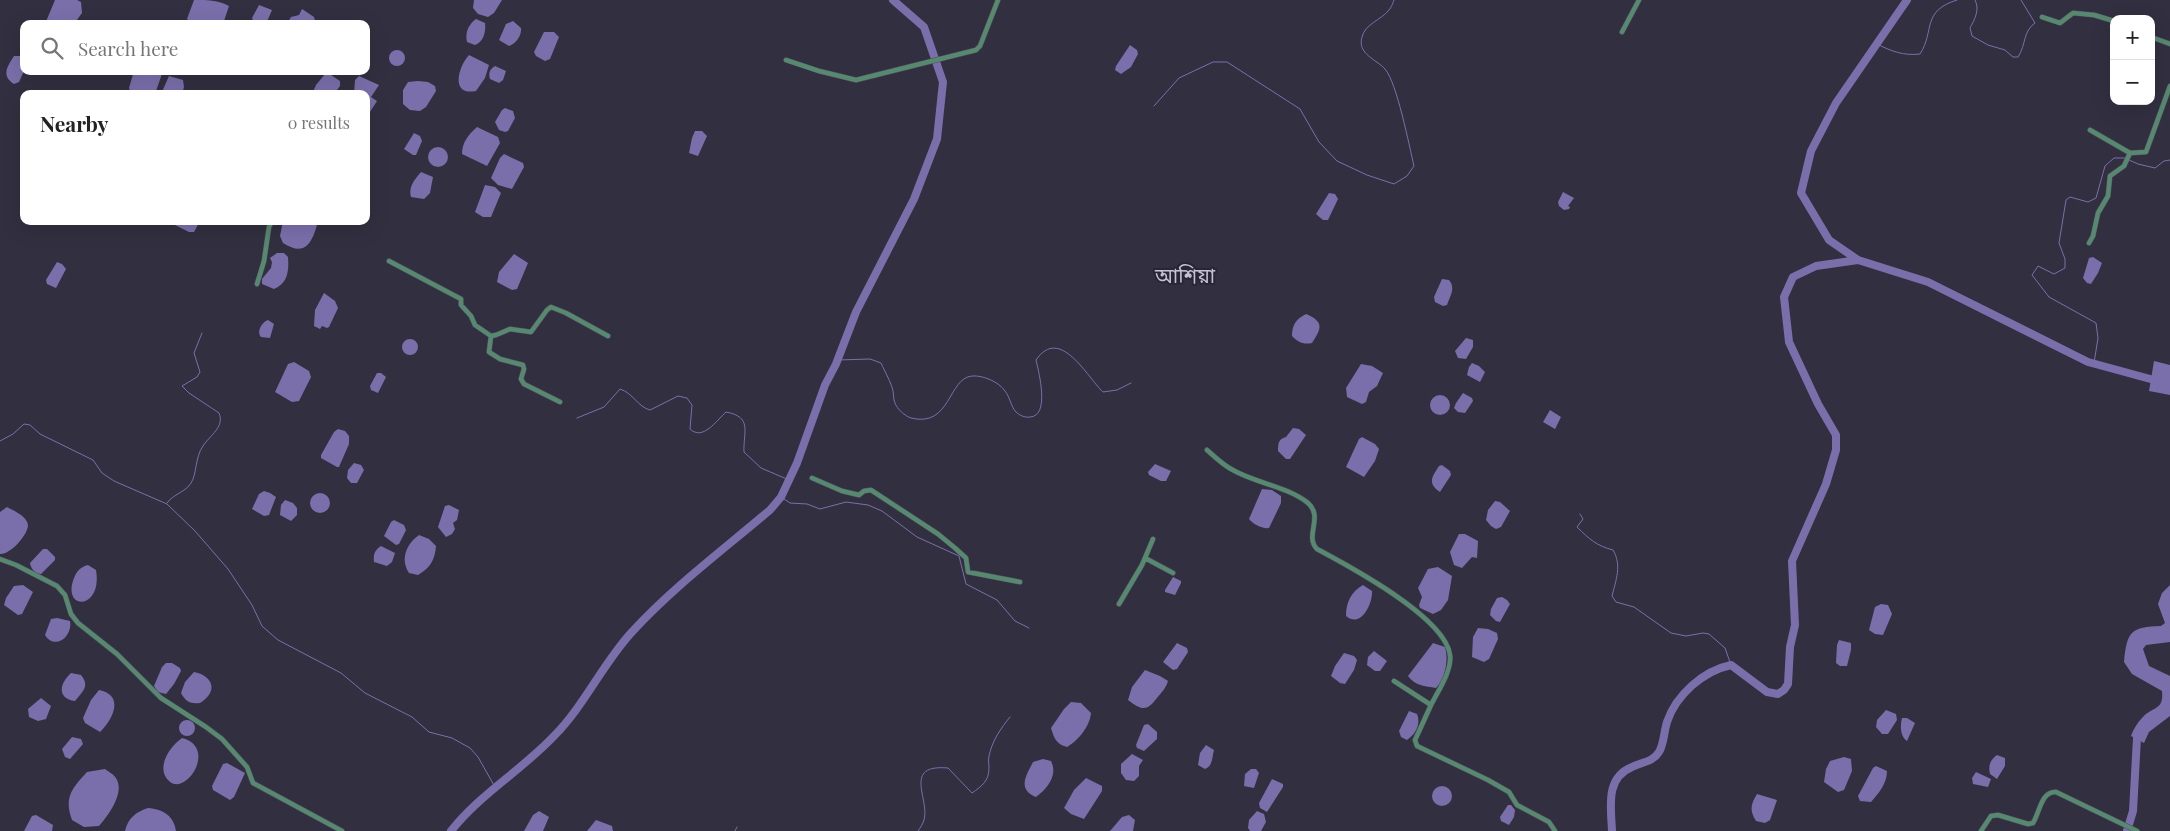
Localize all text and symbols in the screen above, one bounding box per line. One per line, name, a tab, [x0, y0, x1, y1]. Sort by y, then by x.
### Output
map controls	[2110, 15, 2155, 105]
button: +	[2110, 15, 2155, 60]
search box	[20, 20, 370, 75]
icon: search	[38, 34, 66, 62]
text: Search here	[78, 35, 178, 61]
button: −	[2110, 60, 2155, 105]
text: Nearby	[40, 109, 109, 137]
text: 0 results	[288, 112, 350, 133]
district label: আশিয়া	[1154, 261, 1216, 288]

